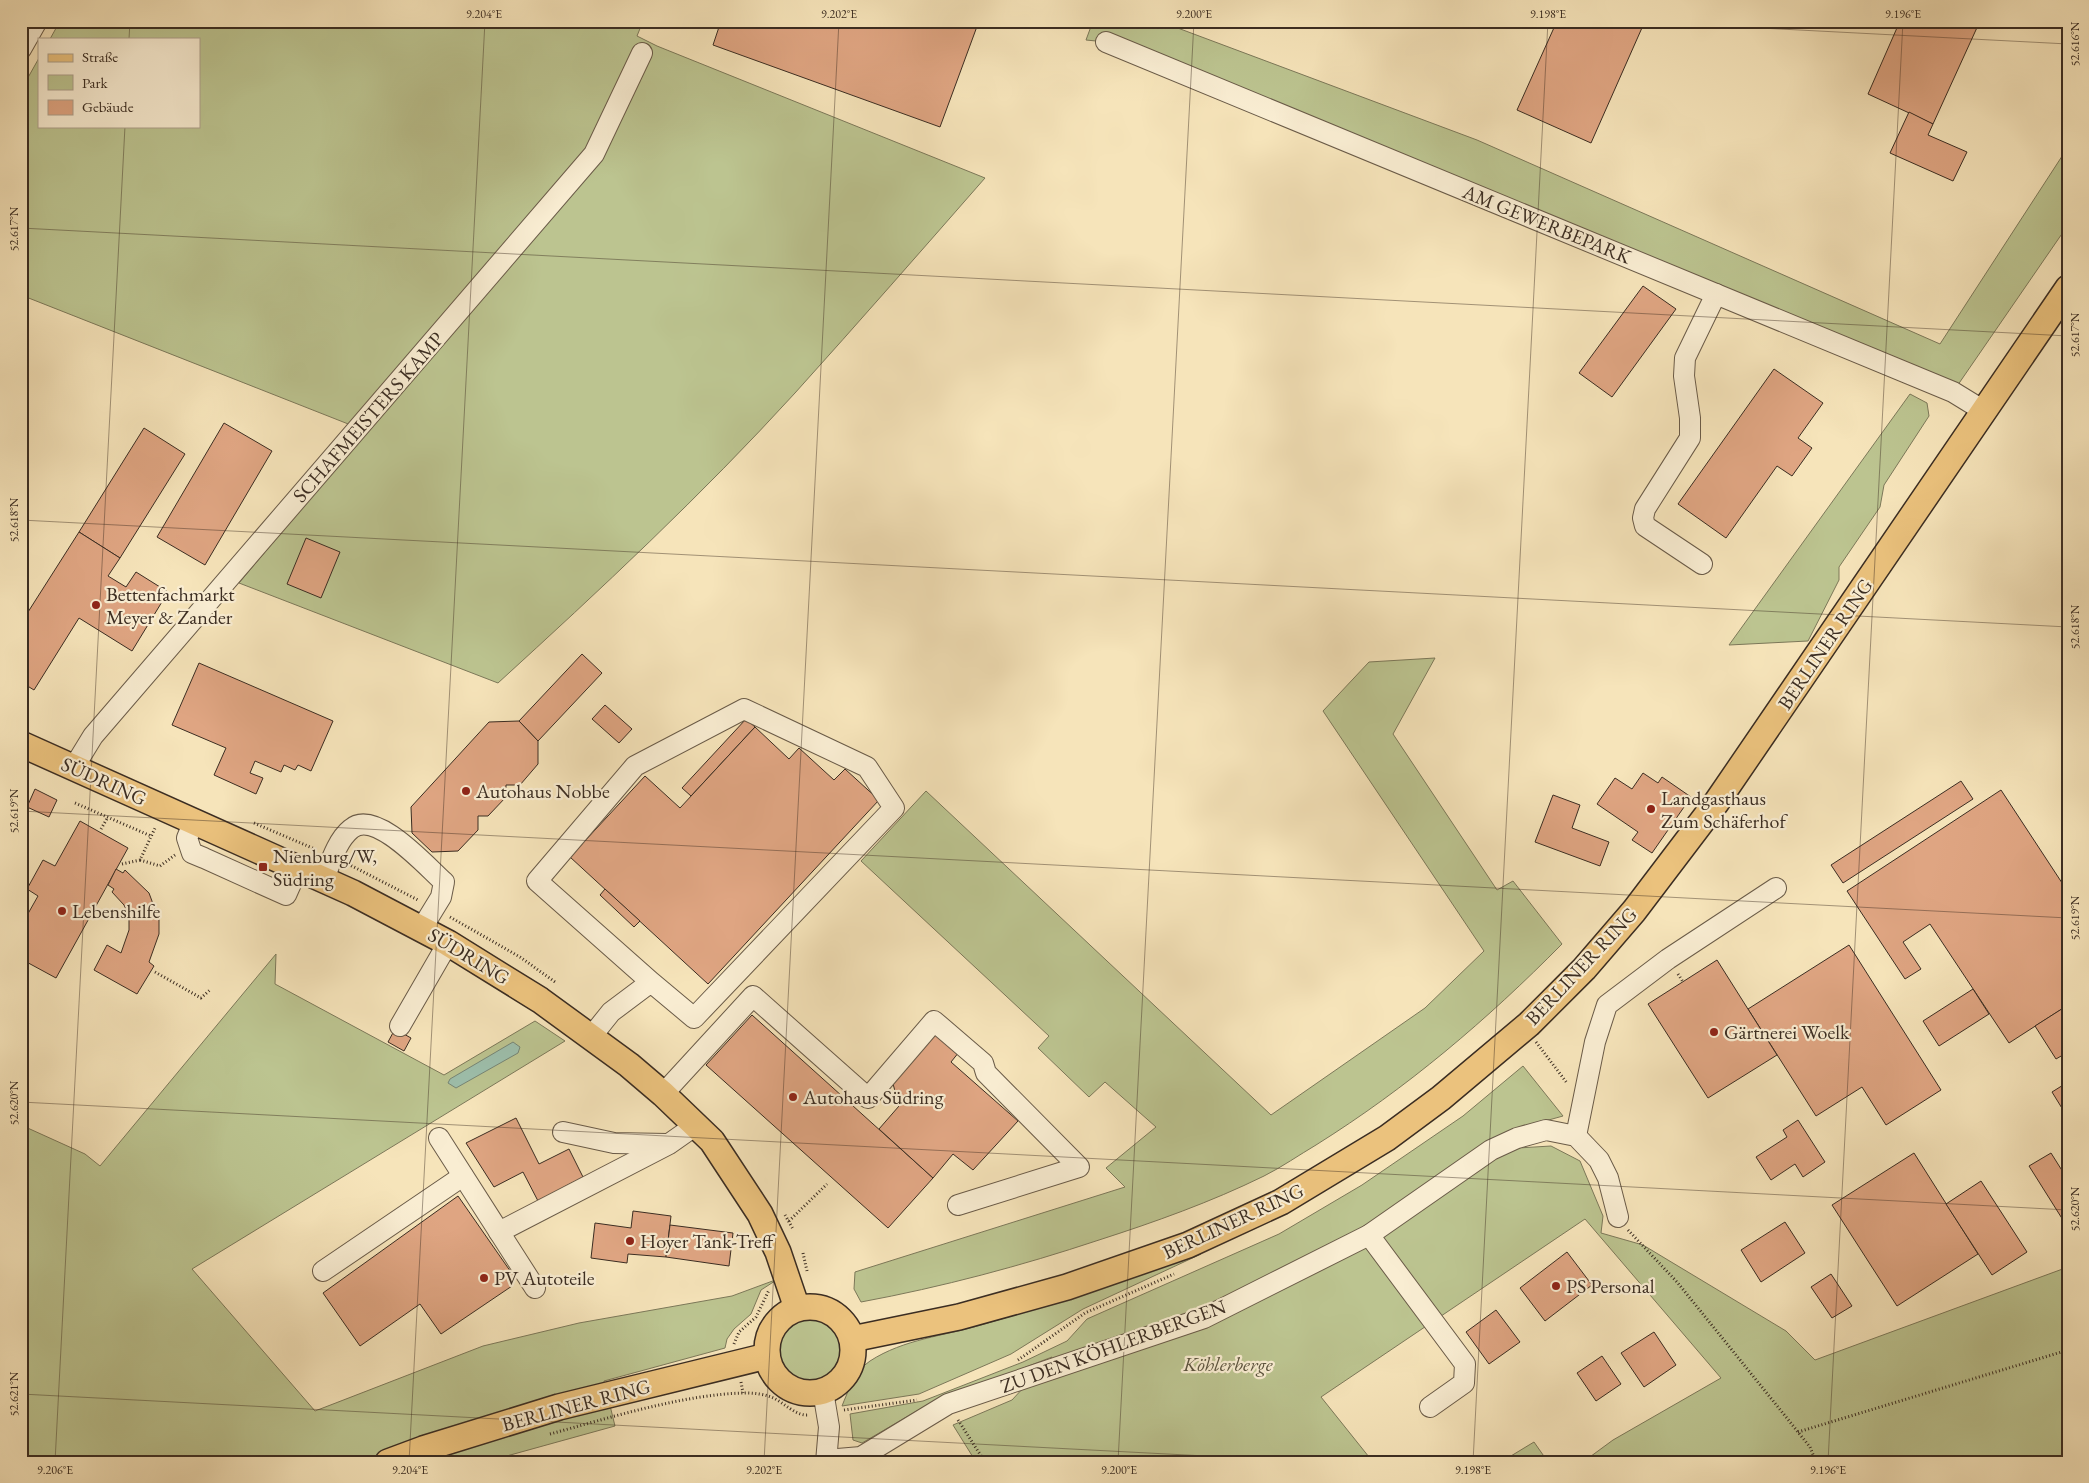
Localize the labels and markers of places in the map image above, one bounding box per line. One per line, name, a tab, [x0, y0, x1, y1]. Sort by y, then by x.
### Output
place label: Bettenfachmarkt Meyer & Zander	[106, 581, 235, 630]
marker: Bettenfachmarkt Meyer & Zander	[90, 599, 102, 611]
place label: Autohaus Nobbe	[475, 778, 610, 804]
marker: Autohaus Nobbe	[460, 785, 472, 797]
place label: Landgasthaus Zum Schäferhof	[1661, 785, 1788, 834]
marker: Landgasthaus Zum Schäferhof	[1645, 803, 1657, 815]
place label: Nienburg/W, Südring	[273, 843, 377, 892]
marker: Nienburg/W, Südring	[257, 861, 269, 873]
place label: Lebenshilfe	[72, 898, 160, 924]
marker: Lebenshilfe	[56, 905, 68, 917]
place label: Gärtnerei Woelk	[1724, 1019, 1850, 1045]
marker: Gärtnerei Woelk	[1708, 1026, 1720, 1038]
place label: Autohaus Südring	[802, 1084, 944, 1110]
marker: Autohaus Südring	[787, 1091, 799, 1103]
place label: Hoyer Tank-Treff	[640, 1228, 776, 1254]
marker: Hoyer Tank-Treff	[624, 1235, 636, 1247]
place label: PV Autoteile	[494, 1265, 595, 1291]
marker: PV Autoteile	[478, 1272, 490, 1284]
place label: PS Personal	[1566, 1273, 1655, 1299]
marker: PS Personal	[1550, 1280, 1562, 1292]

